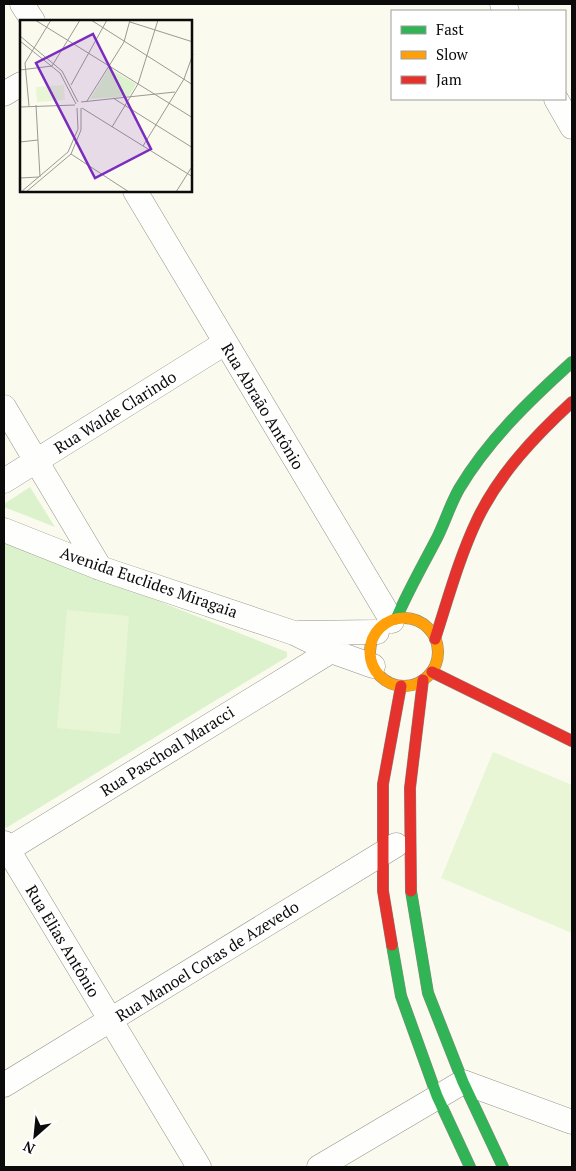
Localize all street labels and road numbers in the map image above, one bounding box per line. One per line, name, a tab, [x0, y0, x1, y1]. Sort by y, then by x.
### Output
street label: Rua Abraão Antônio	[217, 339, 310, 473]
street label: Rua Walde Clarindo	[50, 365, 180, 459]
street label: Avenida Euclides Miragaia	[57, 541, 241, 623]
street label: Rua Paschoal Maracci	[96, 701, 238, 801]
street label: Rua Elias Antônio	[21, 881, 105, 1001]
street label: Rua Manoel Cotas de Azevedo	[111, 895, 303, 1027]

